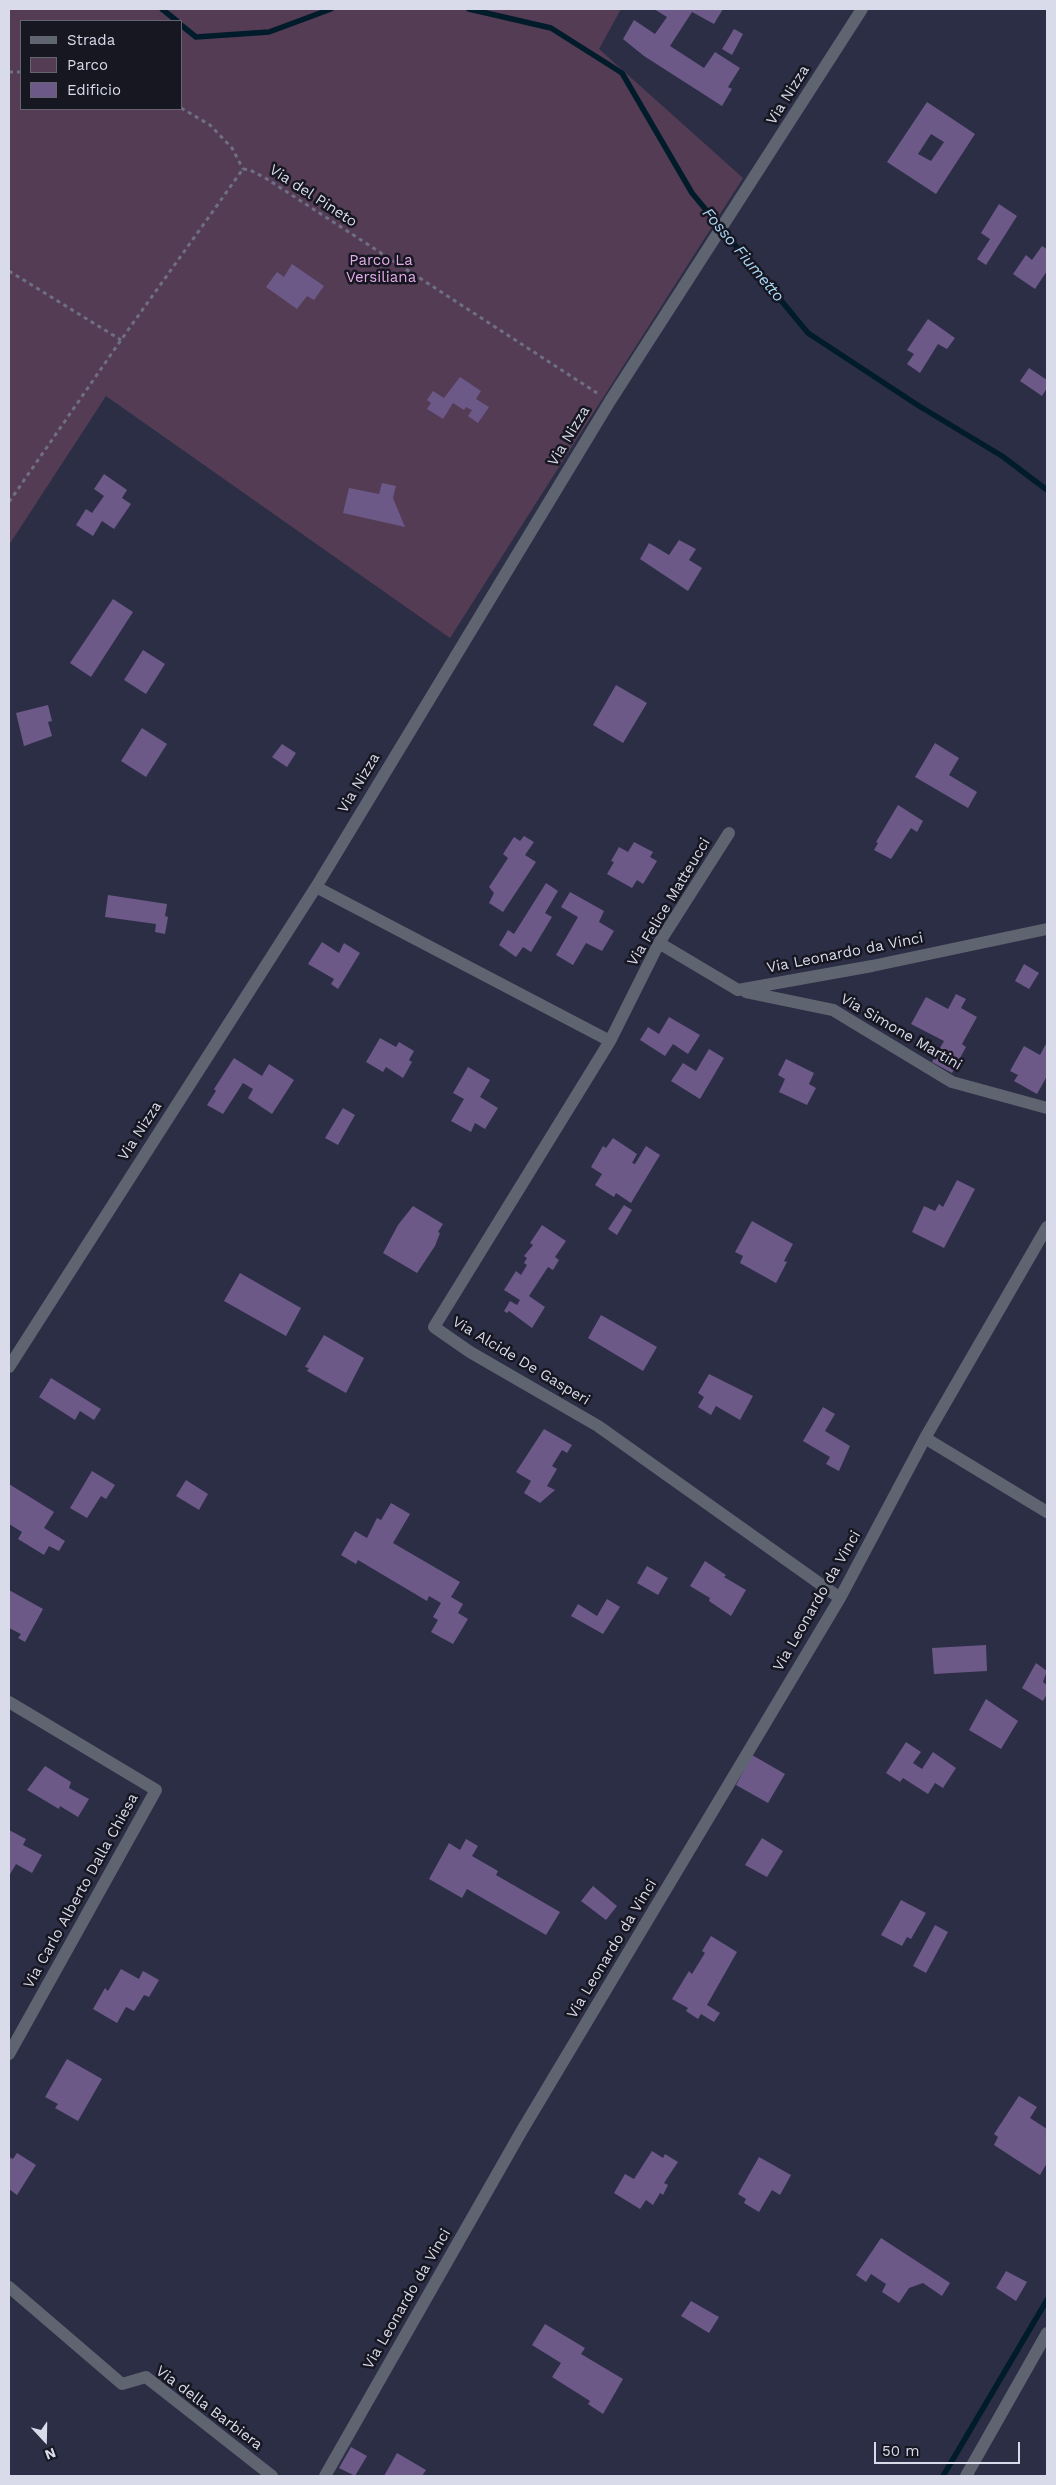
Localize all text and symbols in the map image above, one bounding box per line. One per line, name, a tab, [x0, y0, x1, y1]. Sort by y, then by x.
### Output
legend	[20, 20, 182, 110]
text: Strada	[67, 31, 115, 49]
text: Parco	[67, 56, 108, 74]
street label: Via Nizza	[763, 62, 813, 128]
text: Edificio	[67, 81, 121, 99]
street label: Via del Pineto	[266, 161, 360, 231]
water label: Fosso Fiumetto	[698, 204, 788, 306]
park label: Parco La Versiliana	[346, 252, 416, 287]
street label: Via Nizza	[544, 403, 594, 469]
street label: Via Nizza	[334, 750, 384, 816]
street label: Via Felice Matteucci	[624, 835, 714, 969]
street label: Via Leonardo da Vinci	[765, 929, 925, 977]
street label: Via Simone Martini	[837, 990, 965, 1074]
street label: Via Nizza	[114, 1098, 166, 1164]
street label: Via Alcide De Gasperi	[449, 1313, 593, 1409]
street label: Via Leonardo da Vinci	[769, 1528, 865, 1674]
street label: Via Carlo Alberto Dalla Chiesa	[20, 1790, 142, 1992]
street label: Via Leonardo da Vinci	[563, 1876, 661, 2022]
street label: Via Leonardo da Vinci	[359, 2226, 455, 2372]
street label: Via della Barbiera	[152, 2362, 266, 2454]
north arrow	[20, 2415, 70, 2465]
scale bar	[876, 2432, 1022, 2464]
text: 50 m	[882, 2442, 919, 2460]
text: N	[43, 2445, 58, 2463]

